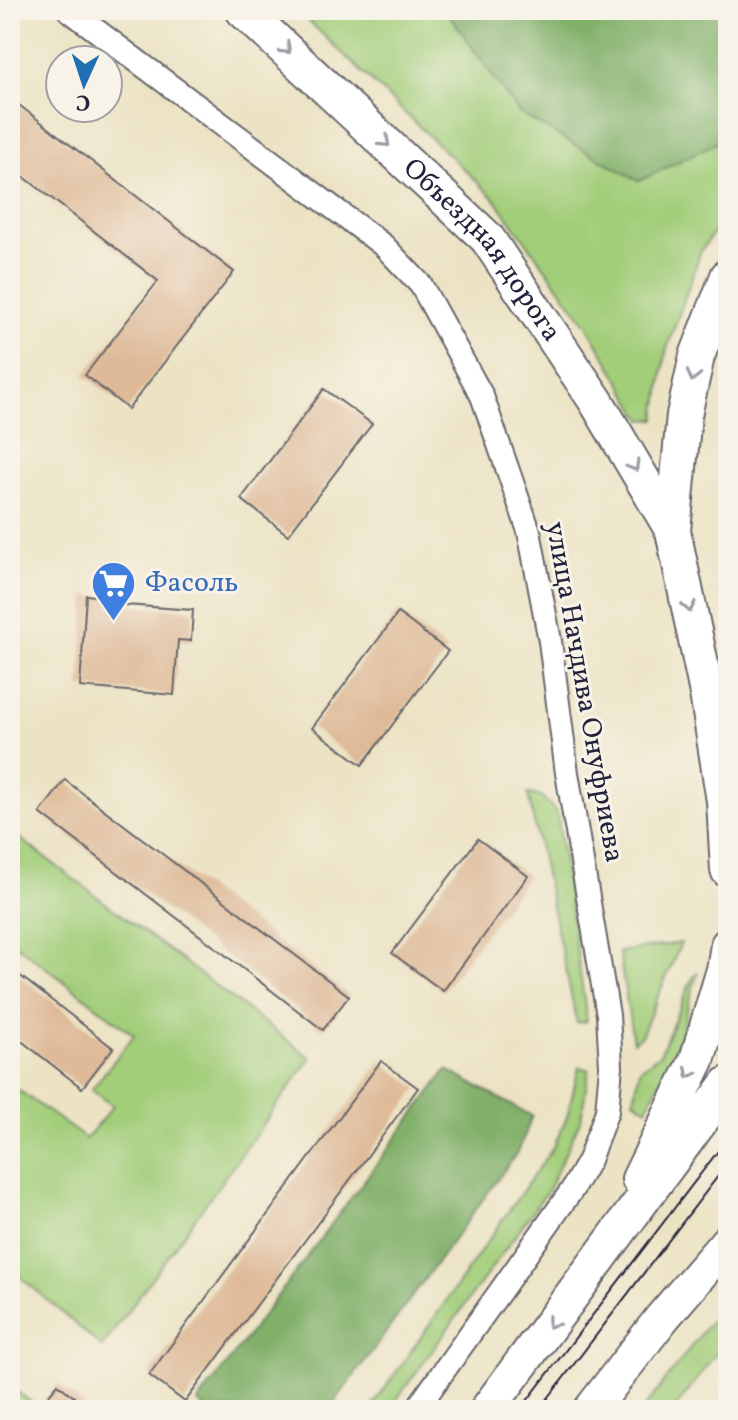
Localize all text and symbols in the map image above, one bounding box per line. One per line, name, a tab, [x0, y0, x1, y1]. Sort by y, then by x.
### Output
one-way arrow	[277, 40, 291, 55]
north arrow	[44, 44, 124, 124]
text: С	[75, 86, 91, 117]
one-way arrow	[376, 133, 390, 148]
street label: Объездная дорога	[394, 149, 570, 349]
one-way arrow	[685, 369, 702, 382]
one-way arrow	[624, 457, 640, 472]
street label: улица Начдива Онуфриева	[535, 519, 633, 865]
supermarket icon: Фасоль	[90, 559, 138, 622]
place label: Фасоль	[145, 564, 238, 603]
one-way arrow	[680, 600, 697, 614]
one-way arrow	[684, 1065, 700, 1080]
one-way arrow	[548, 1314, 562, 1329]

